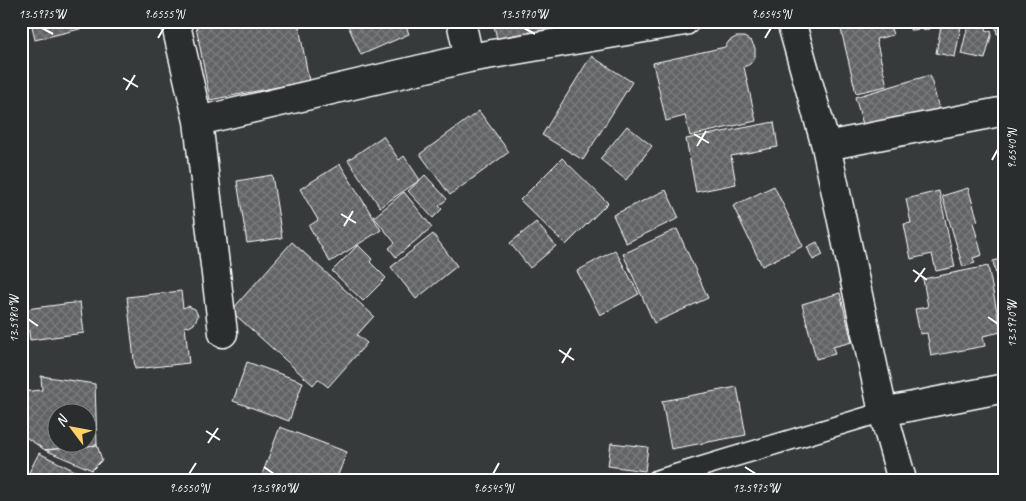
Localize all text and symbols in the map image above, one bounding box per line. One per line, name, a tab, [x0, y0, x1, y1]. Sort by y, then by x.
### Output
text: 13.5975°W	[19, 6, 68, 22]
text: 9.6555°N	[144, 6, 186, 22]
text: 13.5970°W	[501, 6, 550, 22]
text: 9.6545°N	[751, 6, 793, 22]
text: 9.6540°N	[1004, 127, 1020, 169]
text: 13.5980°W	[6, 293, 22, 342]
text: 13.5970°W	[1004, 298, 1020, 347]
north arrow	[48, 404, 98, 454]
text: N	[52, 411, 72, 430]
text: 9.6550°N	[169, 480, 211, 496]
text: 13.5980°W	[251, 480, 300, 496]
text: 9.6545°N	[473, 480, 515, 496]
text: 13.5975°W	[733, 480, 782, 496]

